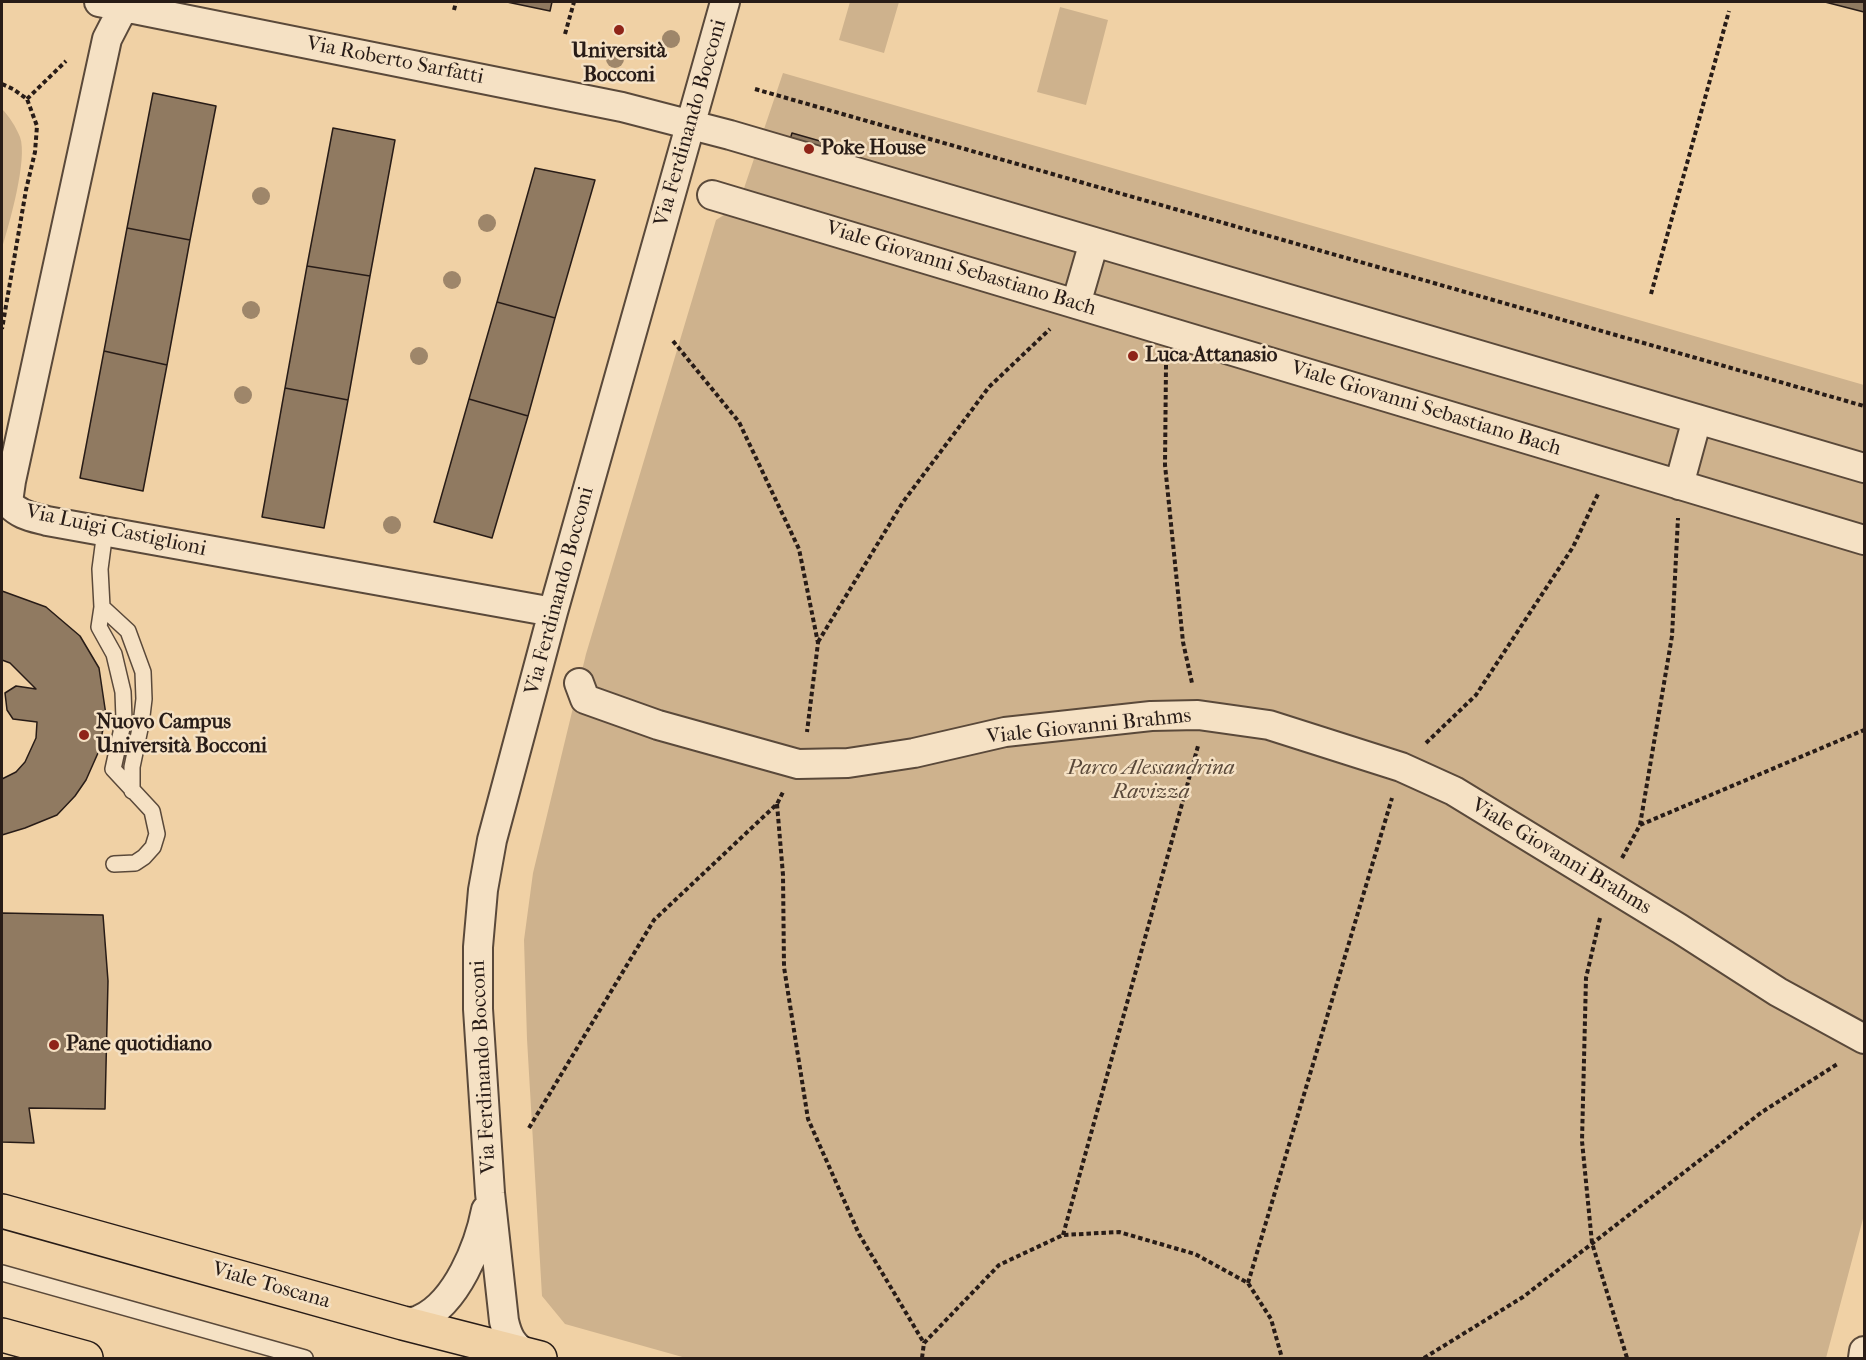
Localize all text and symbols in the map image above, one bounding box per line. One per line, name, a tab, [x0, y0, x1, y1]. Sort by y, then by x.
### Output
street label: Via Ferdinando Bocconi	[649, 17, 733, 229]
marker: Università Bocconi	[612, 23, 626, 37]
street label: Via Roberto Sarfatti	[304, 31, 486, 91]
place label: Università Bocconi	[572, 39, 666, 89]
place label: Poke House	[821, 136, 926, 162]
marker: Poke House	[802, 142, 816, 156]
street label: Viale Giovanni Sebastiano Bach	[823, 216, 1099, 322]
place label: Luca Attanasio	[1145, 343, 1277, 369]
marker: Luca Attanasio	[1126, 349, 1140, 363]
street label: Viale Giovanni Sebastiano Bach	[1288, 356, 1564, 462]
street label: Via Ferdinando Bocconi	[520, 484, 600, 698]
street label: Via Luigi Castiglioni	[23, 500, 209, 562]
street label: Viale Giovanni Brahms	[985, 704, 1193, 750]
place label: Nuovo Campus Università Bocconi	[96, 710, 267, 760]
marker: Nuovo Campus Università Bocconi	[77, 728, 91, 742]
park label: Parco Alessandrina Ravizza	[1067, 756, 1235, 806]
street label: Viale Giovanni Brahms	[1466, 793, 1656, 921]
street label: Via Ferdinando Bocconi	[466, 959, 502, 1175]
place label: Pane quotidiano	[66, 1032, 212, 1058]
marker: Pane quotidiano	[47, 1038, 61, 1052]
street label: Viale Toscana	[209, 1257, 333, 1315]

